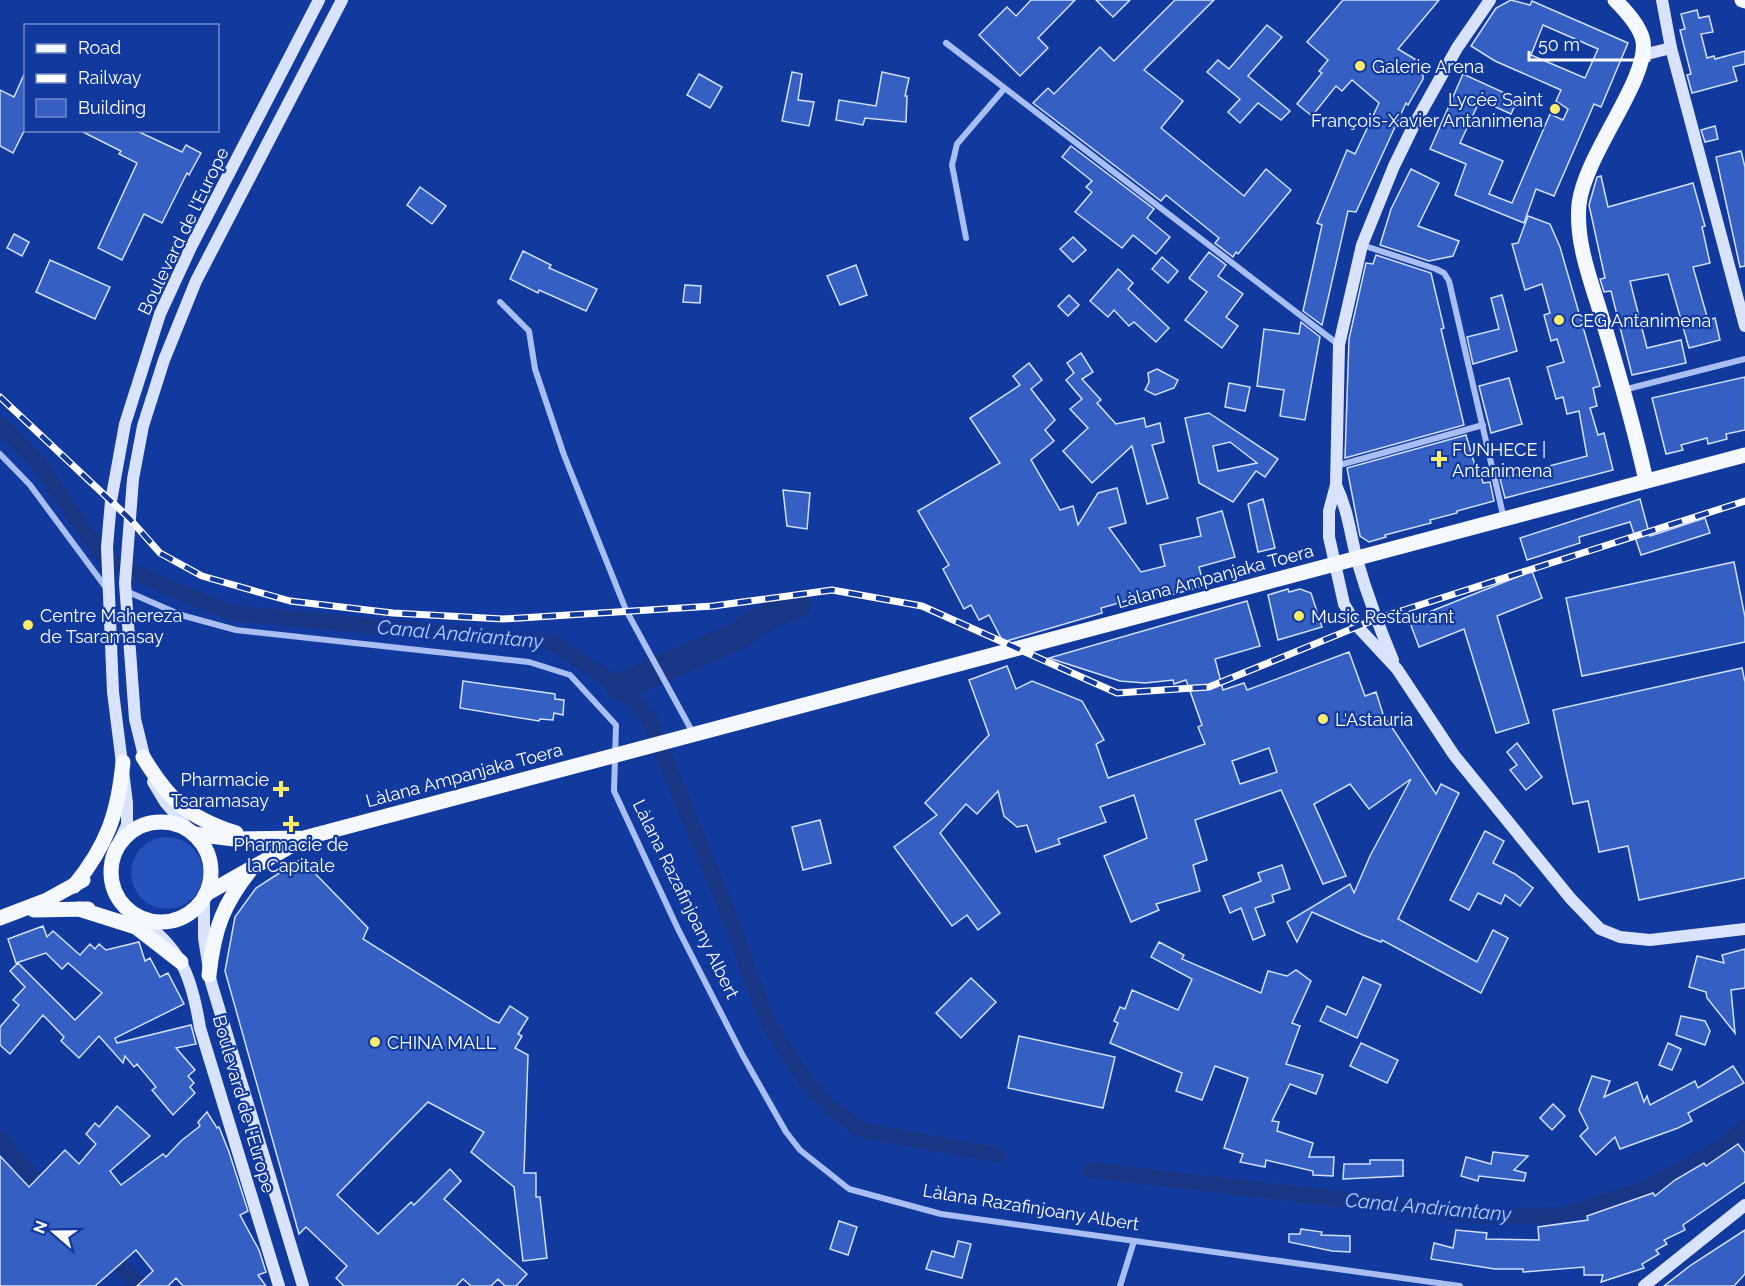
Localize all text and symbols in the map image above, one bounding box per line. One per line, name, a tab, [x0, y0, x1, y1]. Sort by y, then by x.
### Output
legend	[24, 24, 219, 132]
scale bar	[1529, 24, 1649, 62]
text: 50 m	[1538, 34, 1580, 55]
text: Road	[78, 37, 121, 58]
place label: Galerie Arena	[1372, 56, 1484, 77]
marker: Galerie Arena	[1353, 59, 1367, 73]
text: Railway	[78, 67, 142, 88]
place label: Lycée Saint François-Xavier Antanimena	[1311, 89, 1543, 131]
text: Building	[78, 97, 146, 118]
marker: Lycée Saint François-Xavier Antanimena	[1548, 102, 1562, 116]
street label: Boulevard de l'Europe	[133, 143, 233, 318]
place label: CEG Antanimena	[1571, 310, 1711, 331]
marker: CEG Antanimena	[1552, 313, 1566, 327]
place label: FUNHECE | Antanimena	[1452, 439, 1552, 481]
marker: FUNHECE | Antanimena	[1430, 450, 1448, 468]
street label: Làlana Ampanjaka Toera	[1114, 540, 1316, 612]
place label: Centre Mahereza de Tsaramasay	[40, 605, 182, 647]
place label: Music Restaurant	[1311, 606, 1454, 627]
marker: Music Restaurant	[1292, 609, 1306, 623]
water label: Canal Andriantany	[376, 615, 545, 653]
marker: Centre Mahereza de Tsaramasay	[21, 618, 35, 632]
place label: L'Astauria	[1335, 709, 1413, 730]
marker: L'Astauria	[1316, 712, 1330, 726]
street label: Làlana Ampanjaka Toera	[363, 739, 565, 811]
place label: Pharmacie Tsaramasay	[171, 769, 269, 811]
marker: Pharmacie Tsaramasay	[274, 782, 288, 796]
street label: Làlana Razafinjoany Albert	[629, 796, 743, 1002]
marker: Pharmacie de la Capitale	[284, 817, 298, 831]
place label: Pharmacie de la Capitale	[234, 834, 349, 876]
street label: Boulevard de l'Europe	[209, 1013, 280, 1196]
place label: CHINA MALL	[387, 1032, 497, 1053]
marker: CHINA MALL	[368, 1035, 382, 1049]
street label: Làlana Razafinjoany Albert	[921, 1180, 1141, 1234]
water label: Canal Andriantany	[1344, 1188, 1513, 1226]
north arrow	[24, 1202, 84, 1262]
text: N	[29, 1218, 51, 1236]

